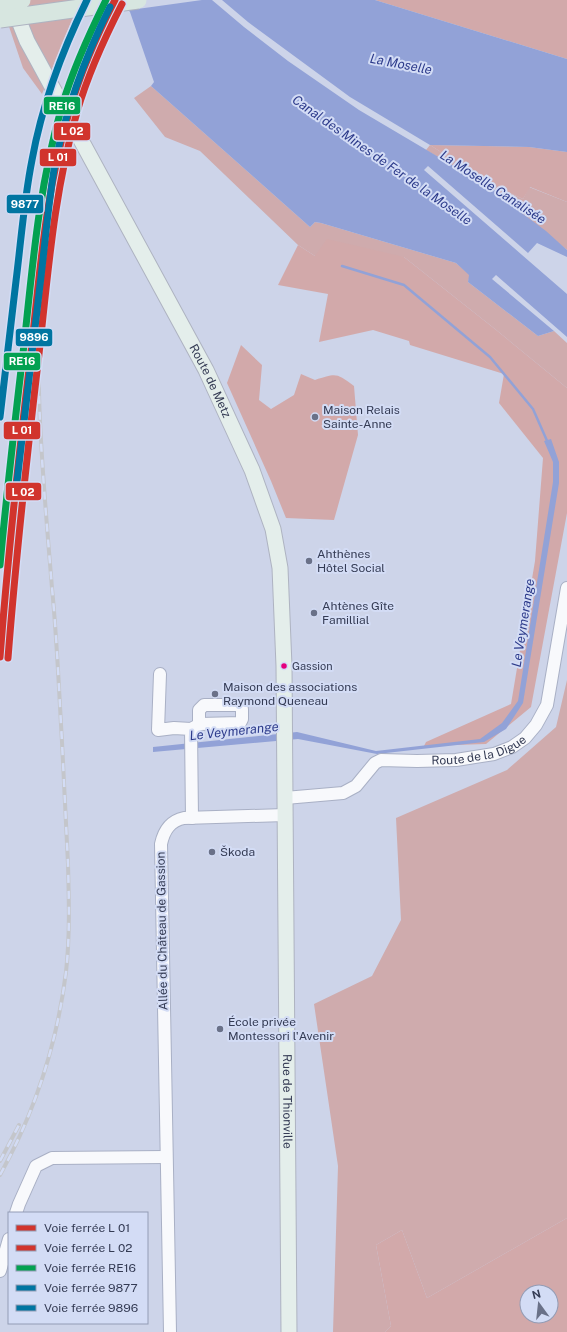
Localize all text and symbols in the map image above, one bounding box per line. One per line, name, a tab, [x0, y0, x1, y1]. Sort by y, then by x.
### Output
water label: La Moselle	[369, 51, 433, 77]
water label: Canal des Mines de Fer de la Moselle	[289, 92, 475, 228]
line badge: RE16	[43, 96, 81, 115]
text: RE16	[49, 100, 75, 112]
line badge: L 02	[53, 122, 91, 141]
text: L 02	[61, 125, 83, 137]
water label: La Moselle Canalisée	[437, 147, 549, 227]
line badge: L 01	[39, 148, 77, 167]
text: L 01	[48, 151, 68, 163]
line badge: 9877	[6, 194, 44, 214]
text: 9877	[11, 198, 39, 210]
line badge: 9896	[15, 328, 53, 347]
text: 9896	[19, 331, 49, 343]
street label: Route de Metz	[186, 342, 234, 420]
line badge: RE16	[3, 352, 41, 371]
text: RE16	[9, 355, 35, 367]
place label: Maison Relais Sainte-Anne	[323, 403, 400, 431]
marker: Maison Relais Sainte-Anne	[310, 412, 320, 422]
line badge: L 01	[3, 421, 41, 440]
text: L 01	[12, 424, 32, 436]
line badge: L 02	[5, 482, 42, 501]
text: L 02	[12, 486, 34, 498]
place label: Ahthènes Hôtel Social	[317, 547, 385, 575]
marker: Ahthènes Hôtel Social	[304, 556, 314, 566]
water label: Le Veymerange	[509, 578, 537, 668]
place label: Ahtènes Gîte Famillial	[322, 599, 394, 627]
marker: Ahtènes Gîte Famillial	[309, 608, 319, 618]
place label: Gassion	[292, 660, 333, 672]
marker: Gassion	[279, 661, 289, 671]
place label: Maison des associations Raymond Queneau	[223, 680, 357, 708]
marker: Maison des associations Raymond Queneau	[210, 689, 220, 699]
water label: Le Veymerange	[189, 719, 279, 743]
street label: Route de la Digue	[431, 732, 529, 768]
place label: Škoda	[220, 845, 255, 859]
marker: Škoda	[207, 847, 217, 857]
street label: Allée du Château de Gassion	[154, 851, 170, 1010]
place label: École privée Montessori l'Avenir	[228, 1015, 334, 1043]
marker: École privée Montessori l'Avenir	[215, 1024, 225, 1034]
street label: Rue de Thionville	[280, 1054, 295, 1149]
legend	[8, 1212, 148, 1324]
text: Voie ferrée L 01	[44, 1221, 130, 1235]
text: Voie ferrée L 02	[44, 1241, 132, 1255]
text: Voie ferrée RE16	[44, 1261, 136, 1275]
text: Voie ferrée 9877	[44, 1281, 138, 1295]
north arrow	[519, 1284, 559, 1324]
text: N	[531, 1287, 542, 1301]
text: Voie ferrée 9896	[44, 1301, 138, 1315]

